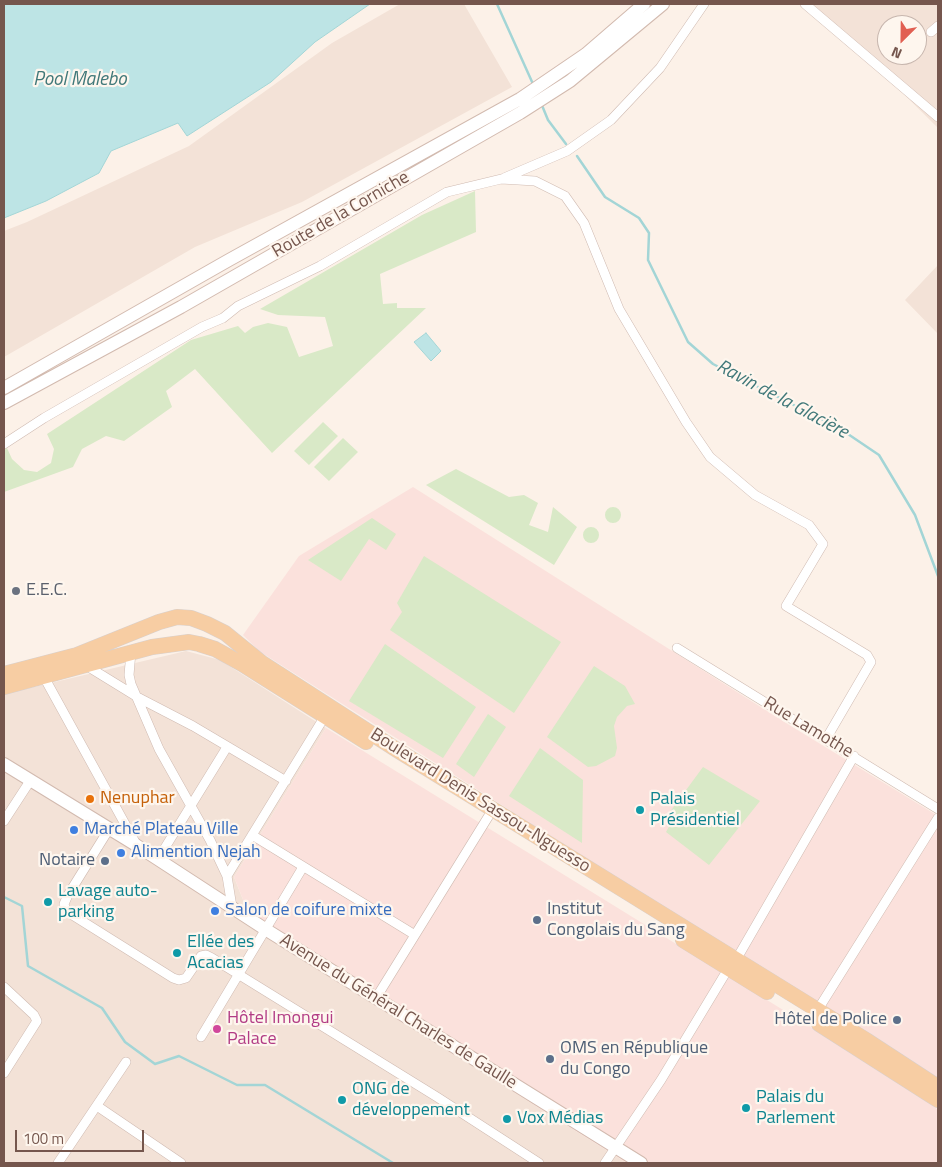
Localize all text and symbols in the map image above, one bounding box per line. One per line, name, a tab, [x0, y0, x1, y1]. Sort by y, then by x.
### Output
north arrow	[877, 15, 927, 65]
text: N	[888, 42, 905, 65]
water label: Pool Malebo	[33, 69, 127, 91]
street label: Route de la Corniche	[269, 167, 413, 263]
water label: Ravin de la Glacière	[712, 356, 852, 444]
place label: E.E.C.	[26, 580, 67, 602]
marker: E.E.C.	[10, 585, 22, 597]
street label: Rue Lamothe	[759, 693, 857, 763]
street label: Boulevard Denis Sassou-Nguesso	[366, 724, 594, 878]
place label: Nenuphar	[100, 788, 175, 810]
place label: Palais Présidentiel	[650, 789, 740, 832]
marker: Nenuphar	[84, 793, 96, 805]
marker: Palais Présidentiel	[634, 804, 646, 816]
place label: Marché Plateau Ville	[84, 819, 238, 841]
marker: Marché Plateau Ville	[68, 824, 80, 836]
place label: Alimention Nejah	[131, 842, 261, 864]
marker: Alimention Nejah	[115, 847, 127, 859]
place label: Notaire	[39, 850, 95, 872]
marker: Notaire	[99, 855, 111, 867]
place label: Lavage auto- parking	[58, 881, 158, 924]
marker: Lavage auto- parking	[42, 896, 54, 908]
place label: Institut Congolais du Sang	[547, 899, 685, 942]
place label: Salon de coifure mixte	[225, 900, 392, 922]
marker: Salon de coifure mixte	[209, 905, 221, 917]
marker: Institut Congolais du Sang	[531, 914, 543, 926]
street label: Avenue du Général Charles de Gaulle	[275, 930, 521, 1094]
place label: Ellée des Acacias	[187, 932, 254, 974]
marker: Ellée des Acacias	[171, 947, 183, 959]
place label: Hôtel Imongui Palace	[227, 1008, 333, 1050]
place label: Hôtel de Police	[774, 1009, 887, 1031]
marker: Hôtel de Police	[891, 1014, 903, 1026]
marker: Hôtel Imongui Palace	[211, 1023, 223, 1035]
place label: OMS en République du Congo	[560, 1038, 708, 1080]
marker: OMS en République du Congo	[544, 1053, 556, 1065]
place label: ONG de développement	[352, 1079, 470, 1122]
place label: Palais du Parlement	[756, 1087, 835, 1130]
marker: ONG de développement	[336, 1094, 348, 1106]
marker: Palais du Parlement	[740, 1102, 752, 1114]
place label: Vox Médias	[517, 1108, 603, 1130]
marker: Vox Médias	[501, 1113, 513, 1125]
scale bar	[18, 1120, 146, 1152]
text: 100 m	[23, 1127, 64, 1150]

